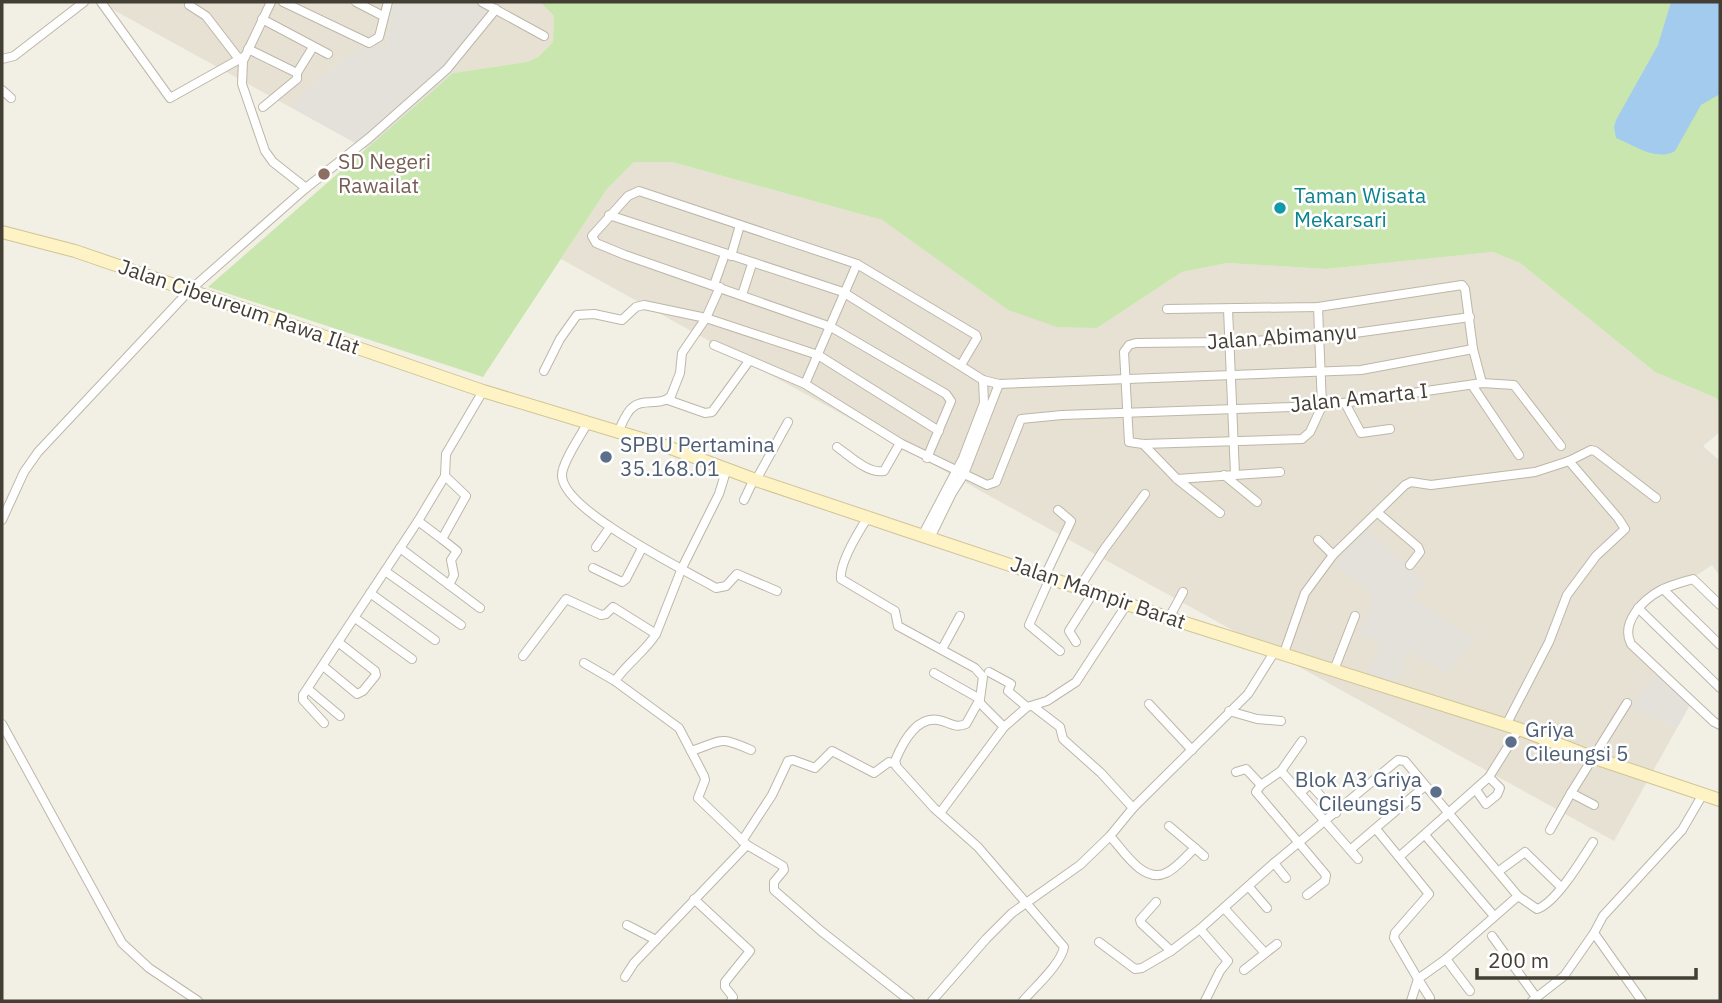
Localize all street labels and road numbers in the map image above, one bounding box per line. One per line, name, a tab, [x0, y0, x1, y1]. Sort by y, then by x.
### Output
street label: Jalan Cibeureum Rawa Ilat	[115, 252, 364, 361]
street label: Jalan Abimanyu	[1206, 317, 1358, 355]
street label: Jalan Amarta I	[1289, 376, 1429, 418]
street label: Jalan Mampir Barat	[1007, 549, 1190, 635]

